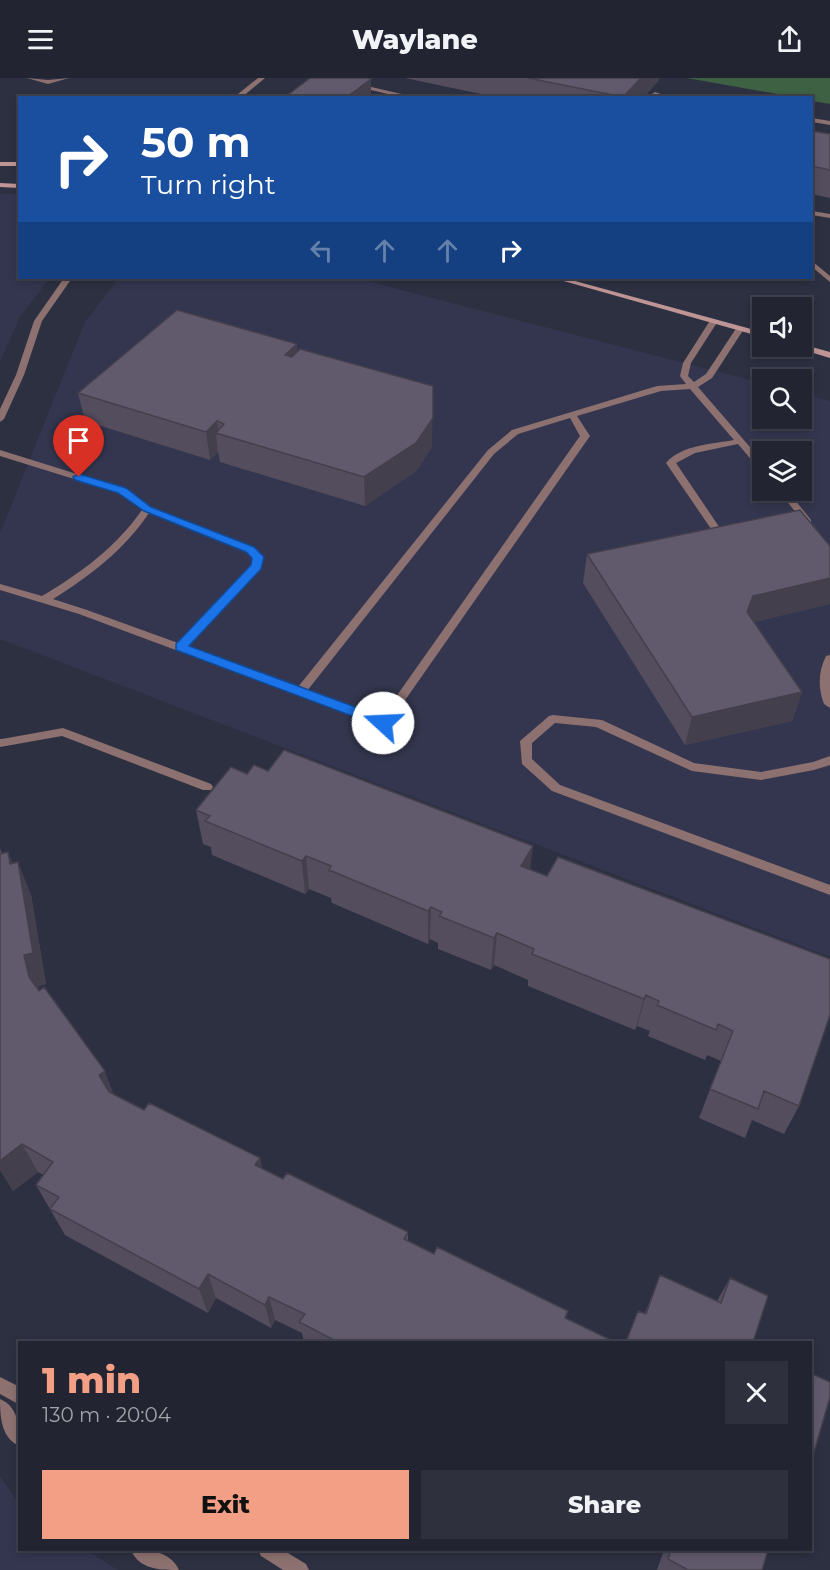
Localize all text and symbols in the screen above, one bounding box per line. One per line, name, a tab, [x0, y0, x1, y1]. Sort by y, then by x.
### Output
icon: menu	[24, 23, 57, 56]
text: Waylane	[352, 23, 478, 56]
icon: share	[773, 23, 806, 56]
text: 50 m	[141, 116, 250, 168]
icon: right	[42, 120, 120, 198]
text: Turn right	[141, 168, 276, 201]
icon: left	[305, 234, 338, 267]
icon: ahead	[368, 234, 401, 267]
icon: ahead	[431, 234, 464, 267]
icon: right	[494, 234, 527, 267]
map controls	[752, 297, 812, 501]
button: sound	[752, 297, 812, 357]
button: search	[752, 369, 812, 429]
pin	[53, 415, 104, 477]
icon: arrive	[62, 424, 95, 457]
button: layers	[752, 441, 812, 501]
position arrow	[351, 691, 415, 755]
text: 1 min	[42, 1358, 141, 1402]
button: close	[725, 1361, 788, 1424]
text: 130 m · 20:04	[42, 1403, 171, 1427]
button: Exit	[42, 1470, 409, 1539]
button: Share	[421, 1470, 788, 1539]

